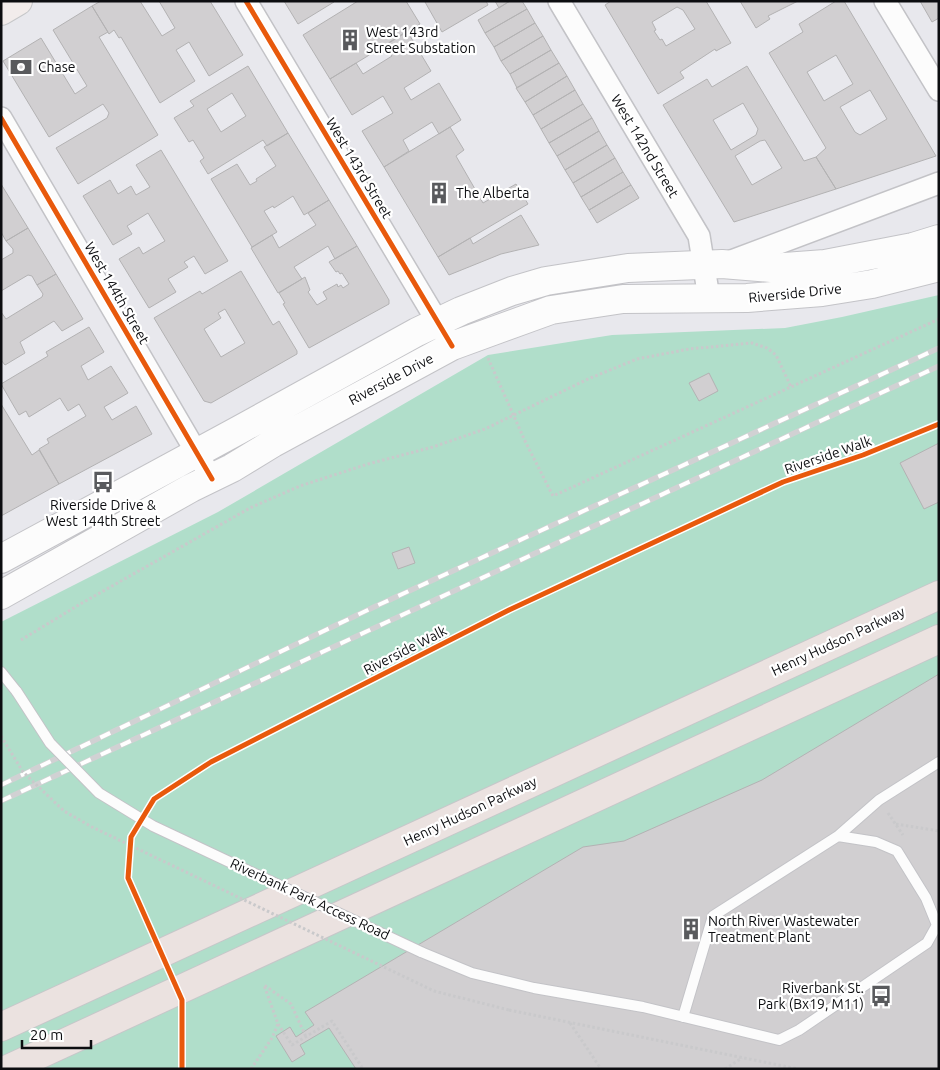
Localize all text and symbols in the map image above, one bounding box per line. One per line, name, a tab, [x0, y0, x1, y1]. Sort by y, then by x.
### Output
place label: West 143rd Street Substation	[366, 24, 476, 56]
building icon: West 143rd Street Substation	[337, 27, 363, 53]
bank icon: Chase	[8, 54, 34, 80]
place label: Chase	[38, 59, 76, 75]
street label: West 142nd Street	[608, 92, 682, 201]
street label: West 143rd Street	[323, 115, 396, 222]
building icon: The Alberta	[426, 180, 452, 206]
place label: The Alberta	[456, 185, 529, 201]
street label: West 144th Street	[81, 239, 153, 347]
street label: Riverside Drive	[748, 280, 842, 306]
street label: Riverside Drive	[346, 350, 436, 408]
street label: Riverside Walk	[782, 433, 874, 477]
bus stop icon: Riverside Drive & West 144th Street	[90, 469, 116, 495]
place label: Riverside Drive & West 144th Street	[46, 497, 161, 529]
street label: Henry Hudson Parkway	[769, 603, 907, 679]
street label: Riverside Walk	[361, 622, 449, 678]
street label: Henry Hudson Parkway	[401, 773, 539, 849]
street label: Riverbank Park Access Road	[228, 855, 392, 943]
place label: North River Wastewater Treatment Plant	[708, 913, 860, 945]
building icon: North River Wastewater Treatment Plant	[678, 916, 704, 942]
place label: Riverbank St. Park (Bx19, M11)	[758, 980, 864, 1012]
bus stop icon: Riverbank St. Park (Bx19, M11)	[868, 983, 894, 1009]
scale bar	[22, 1018, 91, 1050]
text: 20 m	[30, 1026, 63, 1043]

